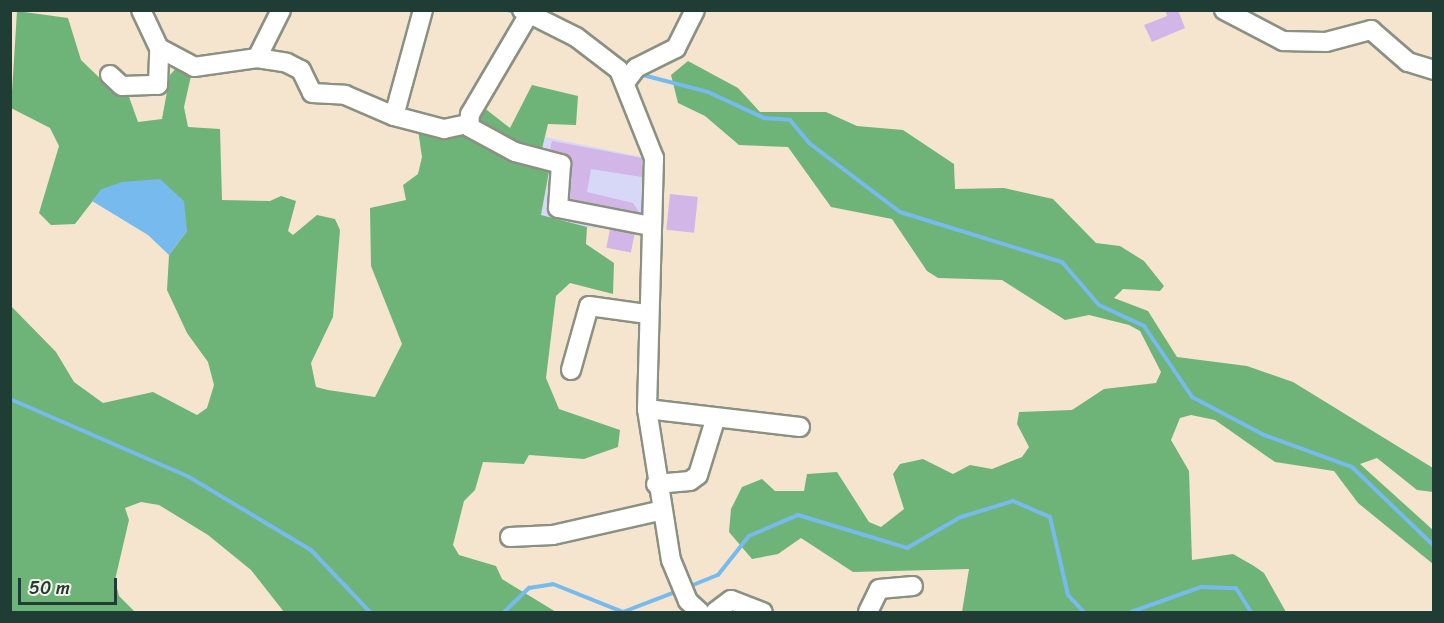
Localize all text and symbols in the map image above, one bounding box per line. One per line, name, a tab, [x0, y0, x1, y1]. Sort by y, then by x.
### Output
scale bar	[21, 566, 120, 604]
text: 50 m	[29, 572, 70, 604]

